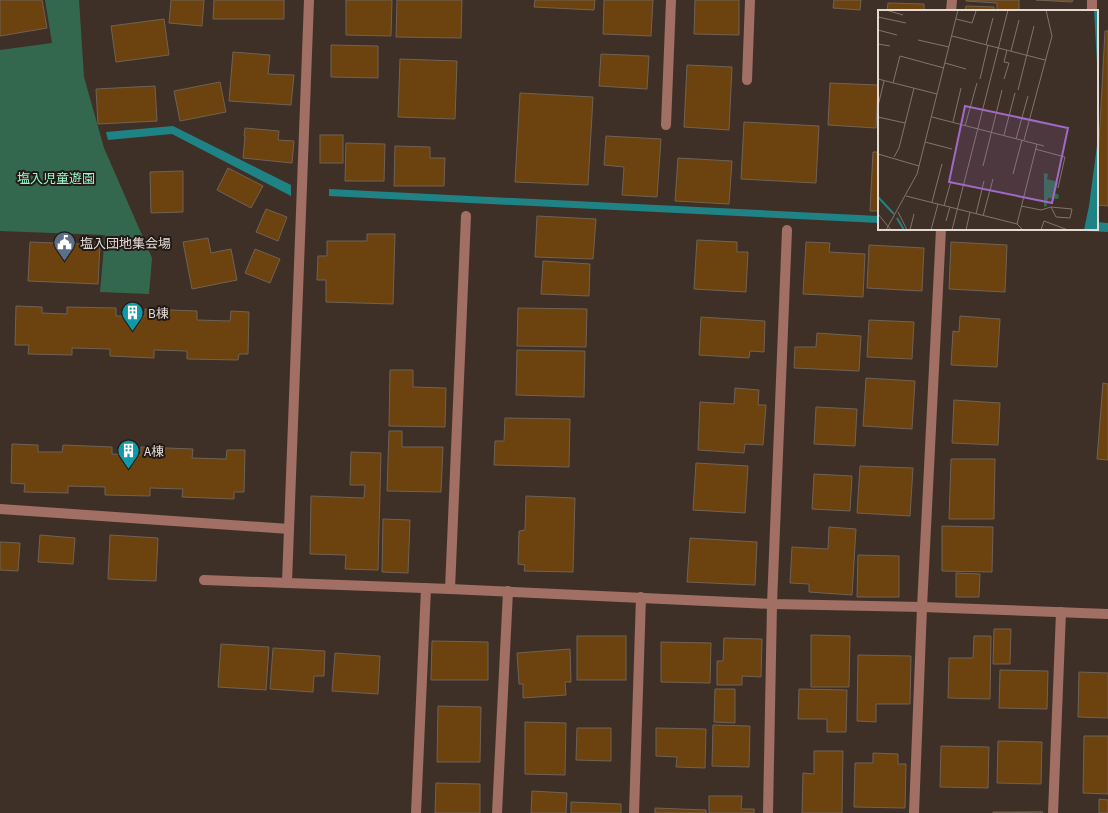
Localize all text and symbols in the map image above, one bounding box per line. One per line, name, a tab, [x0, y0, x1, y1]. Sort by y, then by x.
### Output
inset map	[878, 10, 1098, 230]
park label: 塩入児童遊園	[17, 170, 95, 188]
public building icon: 塩入団地集会場	[51, 230, 77, 263]
place label: 塩入団地集会場	[80, 235, 171, 253]
building icon: B棟	[119, 300, 145, 333]
place label: B棟	[148, 305, 169, 323]
building icon: A棟	[115, 438, 141, 471]
place label: A棟	[144, 443, 164, 461]

